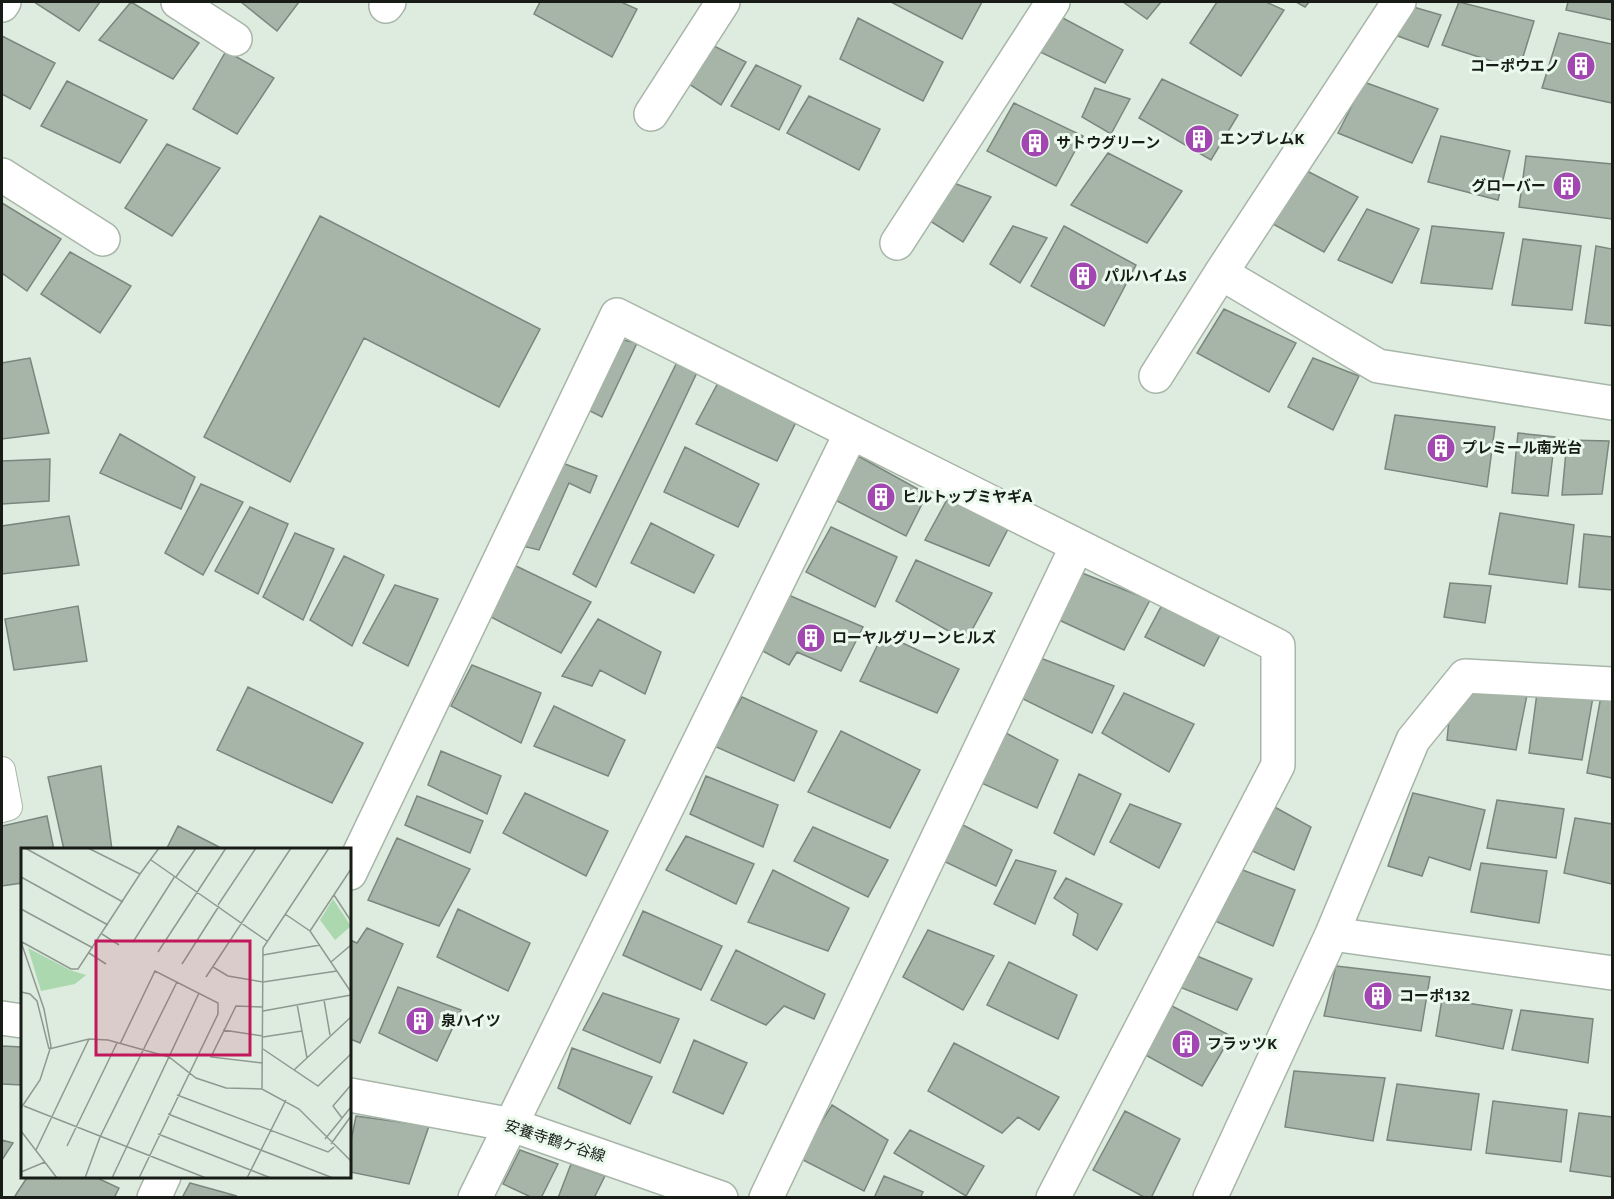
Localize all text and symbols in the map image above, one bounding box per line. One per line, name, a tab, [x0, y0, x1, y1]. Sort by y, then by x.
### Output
building icon: コーポウエノ	[1565, 50, 1597, 82]
place label: コーポウエノ	[1470, 55, 1560, 75]
building icon: エンブレムK	[1183, 123, 1215, 155]
building icon: サトウグリーン	[1019, 127, 1051, 159]
place label: エンブレムK	[1220, 128, 1304, 148]
place label: サトウグリーン	[1056, 132, 1160, 152]
building icon: グローバー	[1551, 170, 1583, 202]
place label: グローバー	[1471, 175, 1546, 195]
building icon: パルハイムS	[1067, 260, 1099, 292]
place label: パルハイムS	[1104, 265, 1187, 285]
building icon: プレミール南光台	[1425, 432, 1457, 464]
place label: プレミール南光台	[1462, 437, 1582, 457]
building icon: ヒルトップミヤギA	[865, 481, 897, 513]
place label: ヒルトップミヤギA	[902, 486, 1033, 506]
building icon: ローヤルグリーンヒルズ	[795, 622, 827, 654]
place label: ローヤルグリーンヒルズ	[832, 627, 996, 647]
inset map	[21, 848, 351, 1178]
building icon: コーポ132	[1362, 980, 1394, 1012]
place label: コーポ132	[1399, 985, 1470, 1005]
building icon: 泉ハイツ	[404, 1005, 436, 1037]
place label: 泉ハイツ	[441, 1010, 501, 1030]
building icon: フラッツK	[1170, 1028, 1202, 1060]
place label: フラッツK	[1207, 1033, 1277, 1053]
street label: 安養寺鶴ケ谷線	[502, 1114, 608, 1166]

